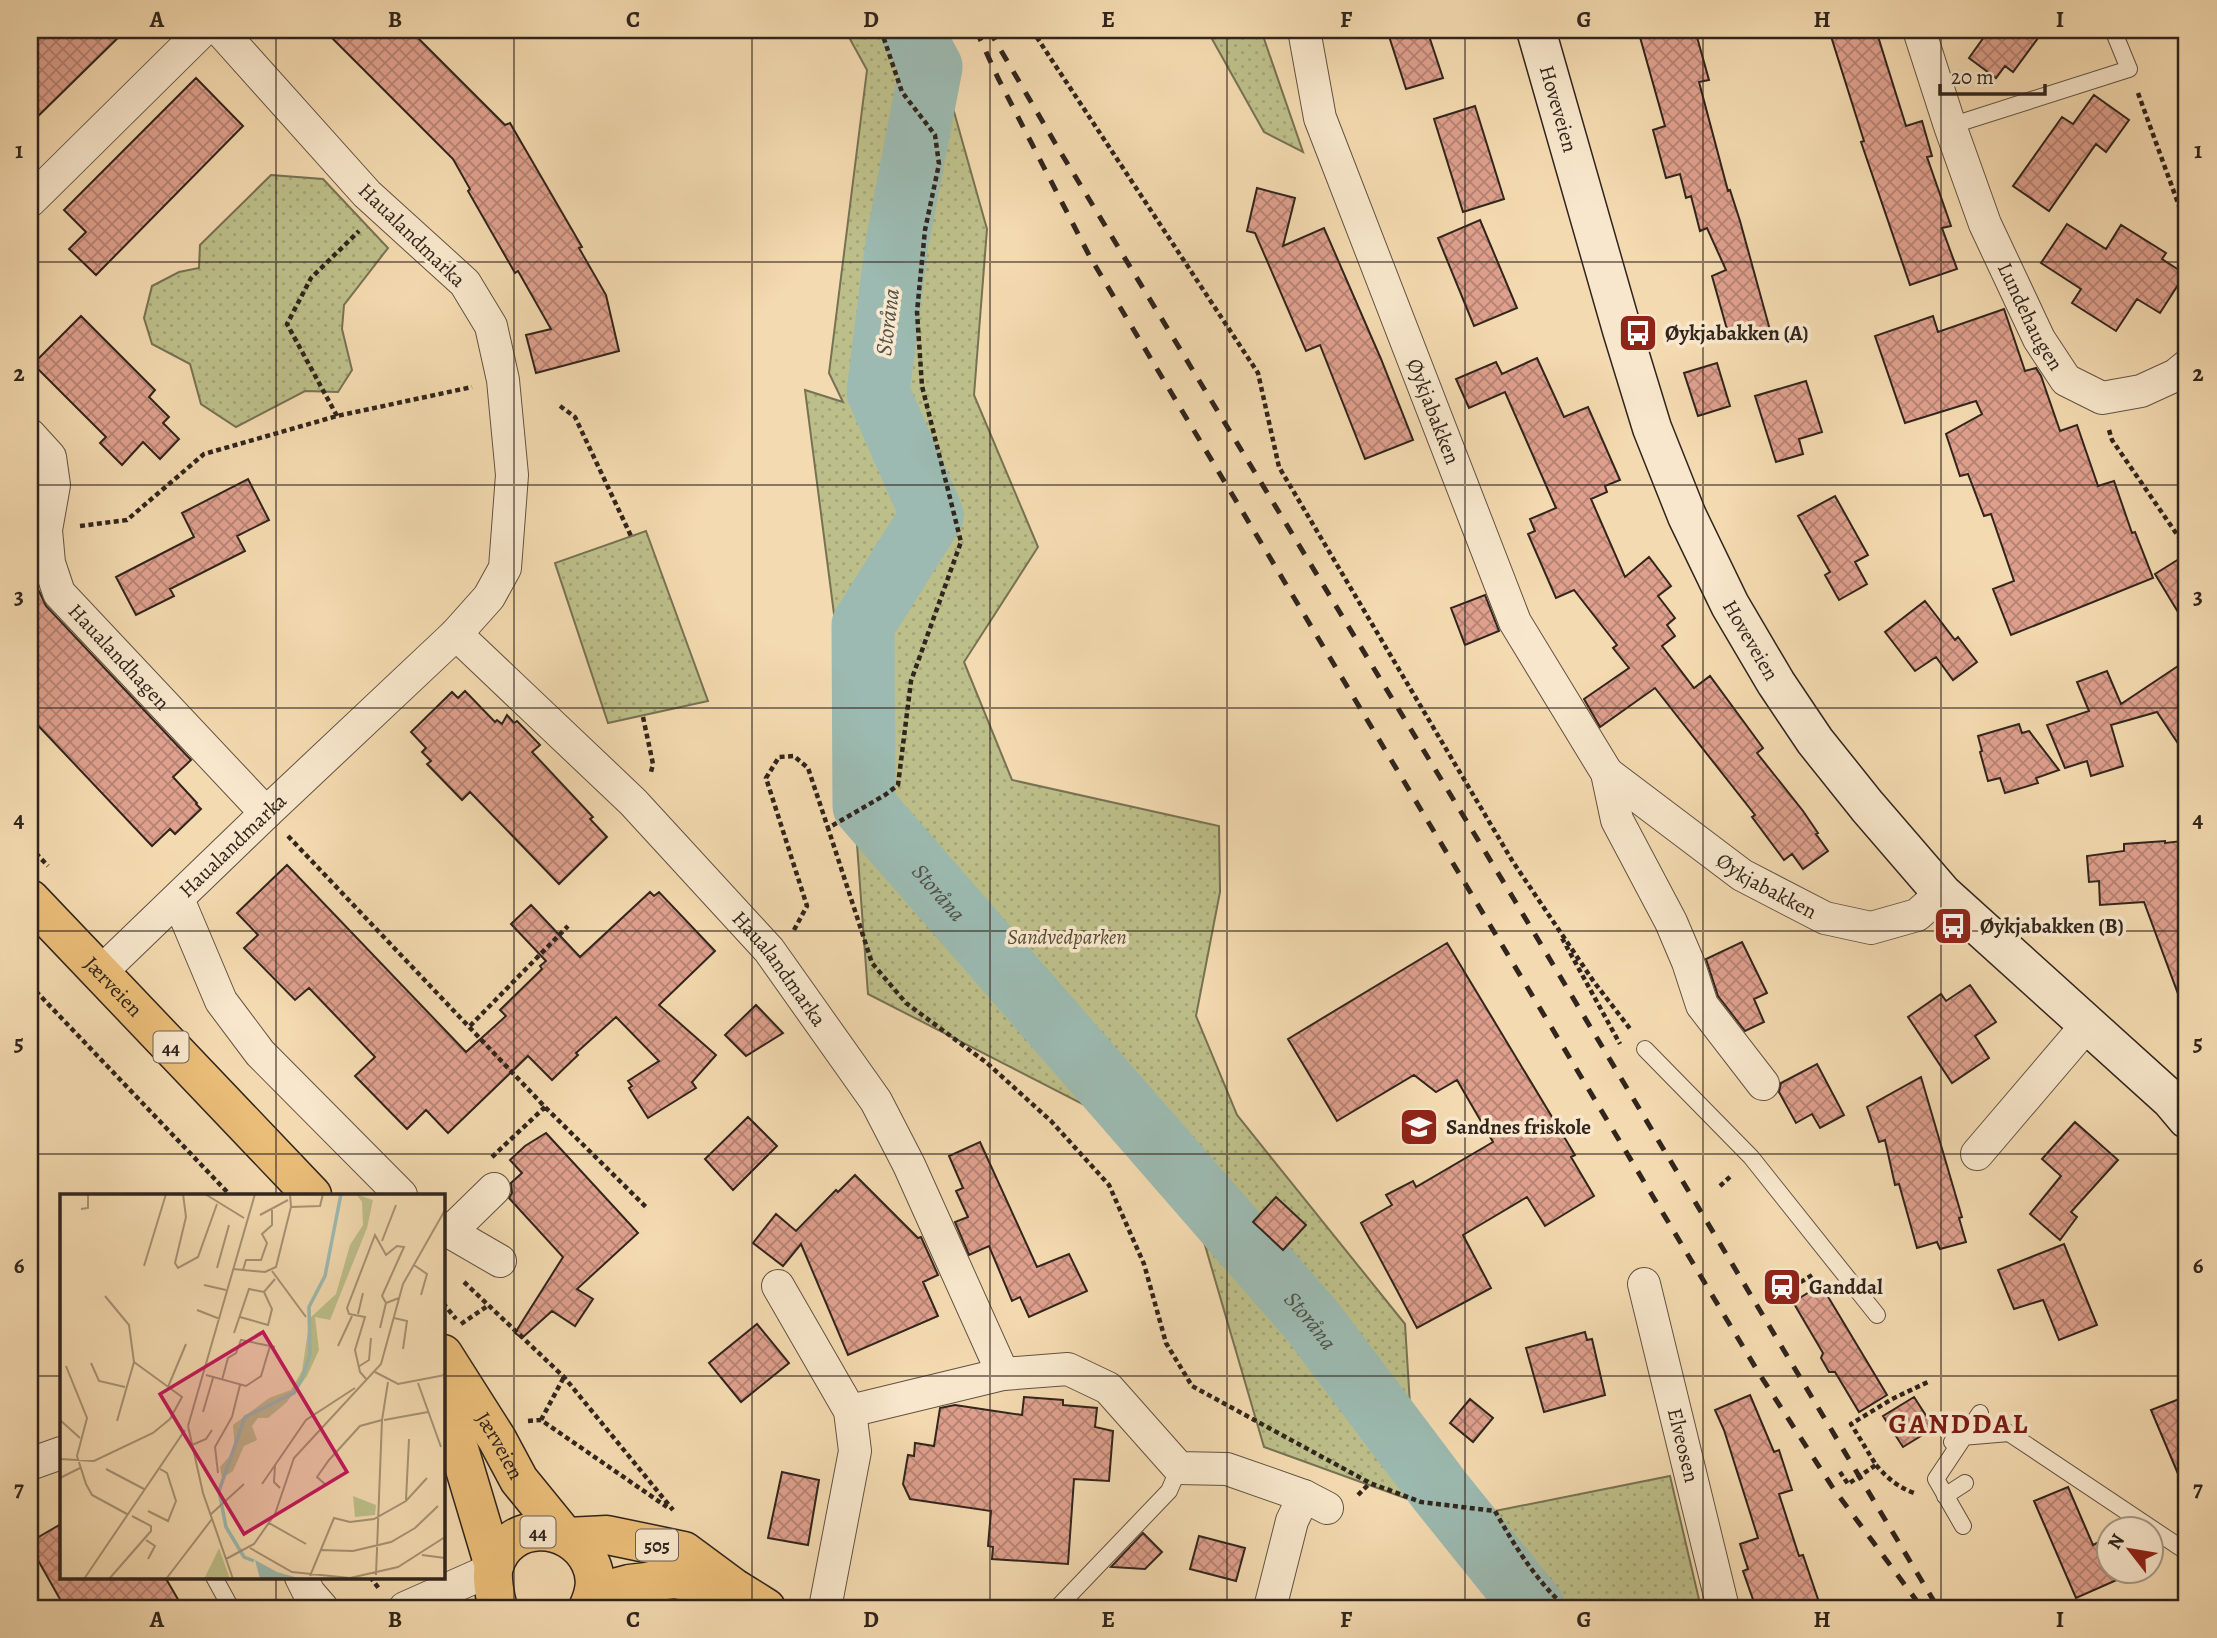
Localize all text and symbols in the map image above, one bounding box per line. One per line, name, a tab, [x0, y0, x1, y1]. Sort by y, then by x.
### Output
text: A	[149, 4, 165, 35]
text: B	[388, 4, 402, 35]
text: C	[626, 4, 640, 35]
text: D	[863, 4, 879, 35]
text: E	[1101, 4, 1115, 35]
text: F	[1340, 4, 1353, 35]
text: G	[1576, 4, 1592, 35]
text: H	[1813, 4, 1831, 35]
text: I	[2056, 4, 2064, 35]
scale bar	[1940, 52, 2046, 96]
street label: Hoveveien	[1533, 62, 1584, 156]
text: 20 m	[1951, 63, 1994, 91]
text: 1	[15, 135, 23, 166]
text: 1	[2194, 135, 2202, 166]
street label: Haualandmarka	[352, 177, 472, 294]
street label: Lundehaugen	[1991, 258, 2070, 376]
water label: Storåna	[868, 286, 907, 358]
bus stop icon: Øykjabakken (A)	[1617, 312, 1659, 354]
place label: Øykjabakken (A)	[1665, 319, 1809, 347]
street label: Øykjabakken	[1400, 354, 1467, 468]
text: 2	[13, 358, 25, 389]
text: 2	[2192, 358, 2204, 389]
text: 3	[14, 581, 24, 612]
text: 3	[2193, 581, 2203, 612]
street label: Hoveveien	[1716, 595, 1786, 686]
street label: Haualandhagen	[62, 597, 176, 716]
street label: Haualandmarka	[173, 787, 293, 904]
text: 4	[14, 804, 25, 835]
text: 4	[2193, 804, 2204, 835]
street label: Øykjabakken	[1710, 846, 1822, 925]
water label: Storåna	[905, 857, 973, 929]
street label: Haualandmarka	[726, 905, 833, 1032]
bus stop icon: Øykjabakken (B)	[1932, 905, 1974, 947]
place label: Øykjabakken (B)	[1980, 912, 2124, 940]
park label: Sandvedparken	[1007, 923, 1127, 951]
street label: Jærveien	[78, 950, 149, 1023]
text: 5	[14, 1027, 24, 1058]
text: 5	[2193, 1027, 2203, 1058]
road number: 44	[154, 1032, 188, 1063]
school or university icon: Sandnes friskole	[1398, 1106, 1440, 1148]
place label: Sandnes friskole	[1446, 1113, 1591, 1141]
inset map	[60, 1194, 444, 1578]
text: 6	[14, 1250, 25, 1281]
text: 6	[2193, 1250, 2204, 1281]
station icon: Ganddal	[1761, 1266, 1803, 1308]
place label: Ganddal	[1809, 1273, 1883, 1301]
water label: Storåna	[1277, 1285, 1344, 1357]
street label: Elveosen	[1661, 1405, 1706, 1485]
district label: GANDDAL	[1889, 1405, 2029, 1443]
street label: Jærveien	[469, 1407, 530, 1484]
text: 7	[14, 1473, 24, 1504]
text: 7	[2193, 1473, 2203, 1504]
road number: 44	[520, 1516, 556, 1548]
north arrow	[2094, 1516, 2164, 1586]
text: N	[2102, 1529, 2131, 1554]
road number: 505	[636, 1530, 678, 1560]
text: A	[149, 1604, 165, 1635]
text: B	[388, 1604, 402, 1635]
text: C	[626, 1604, 640, 1635]
text: D	[863, 1604, 879, 1635]
text: E	[1101, 1604, 1115, 1635]
text: F	[1340, 1604, 1353, 1635]
text: G	[1576, 1604, 1592, 1635]
text: H	[1813, 1604, 1831, 1635]
text: I	[2056, 1604, 2064, 1635]

